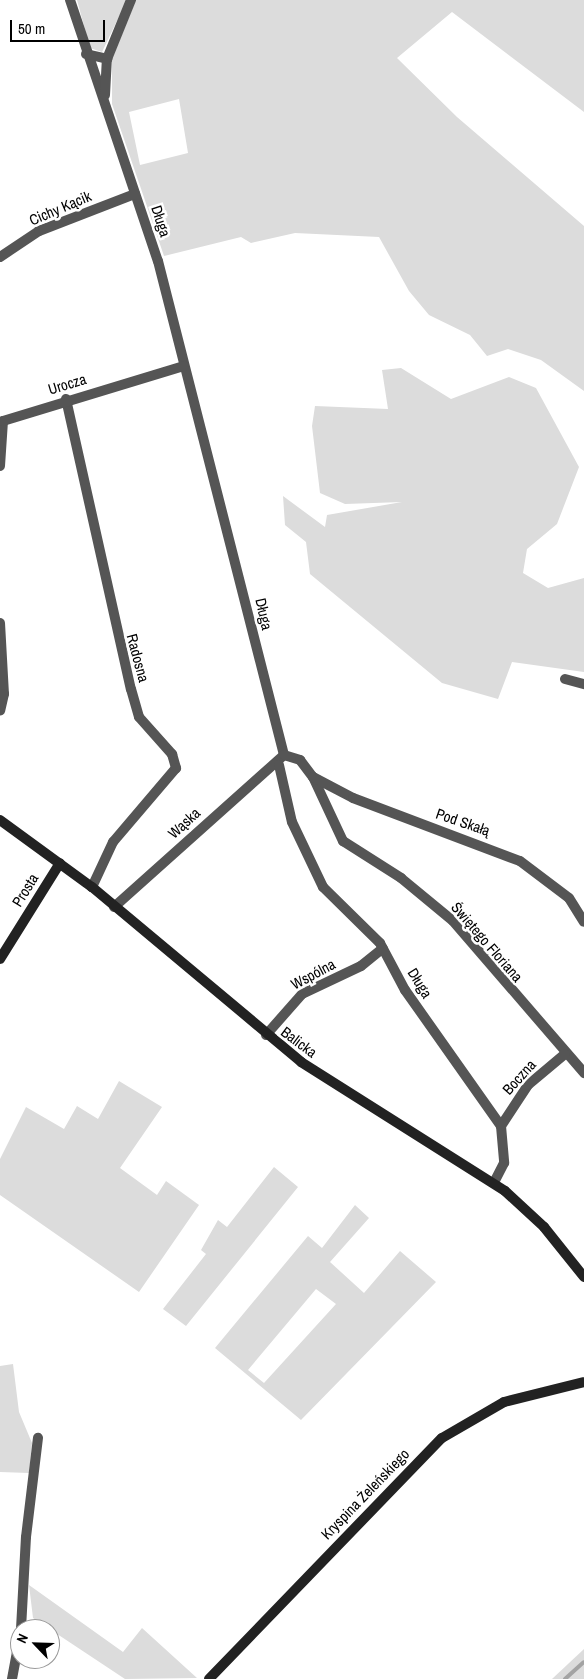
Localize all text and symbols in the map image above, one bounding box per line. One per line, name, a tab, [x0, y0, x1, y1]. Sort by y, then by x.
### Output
scale bar	[12, 10, 108, 42]
text: 50 m	[18, 18, 45, 39]
street label: Cichy Kącik	[26, 187, 94, 229]
street label: Długa	[147, 203, 175, 239]
street label: Urocza	[46, 370, 88, 398]
street label: Długa	[252, 596, 276, 632]
street label: Radosna	[123, 632, 153, 684]
street label: Wąska	[164, 804, 204, 842]
street label: Pod Skałą	[434, 804, 492, 840]
street label: Prosta	[8, 870, 42, 910]
street label: Świętego Floriana	[447, 898, 527, 986]
street label: Wspólna	[288, 955, 338, 993]
street label: Długa	[404, 965, 436, 1001]
street label: Balicka	[277, 1023, 321, 1061]
street label: Boczna	[499, 1056, 539, 1098]
street label: Kryspina Żeleńskiego	[317, 1445, 413, 1543]
north arrow	[10, 1619, 60, 1669]
text: N	[12, 1631, 32, 1646]

